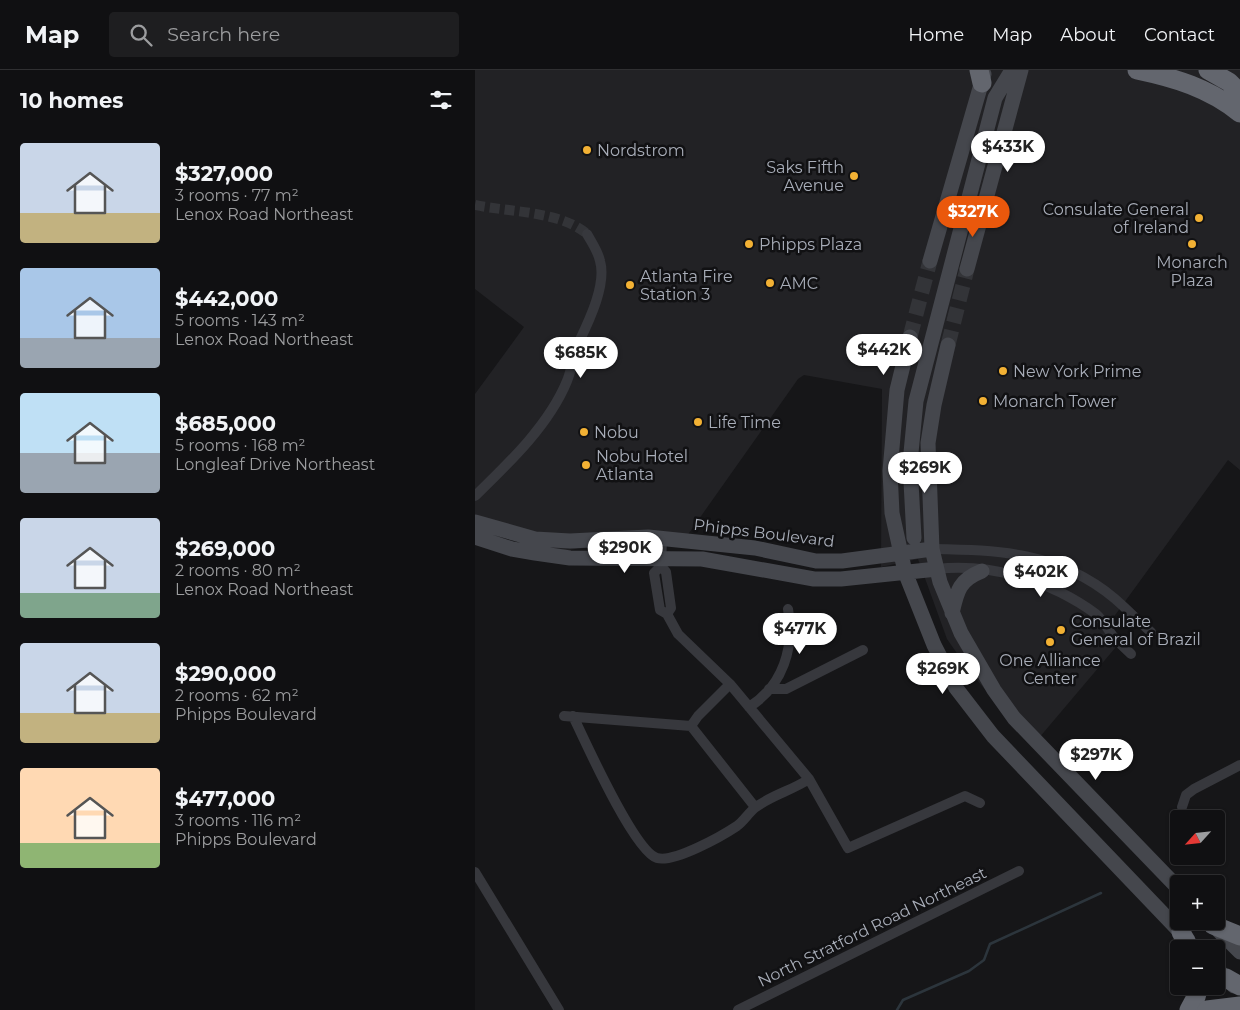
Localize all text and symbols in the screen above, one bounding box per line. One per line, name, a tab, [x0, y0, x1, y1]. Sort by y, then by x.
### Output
search box	[109, 12, 459, 57]
text: Map	[25, 20, 79, 49]
icon: search	[127, 21, 155, 49]
text: Search here	[167, 23, 280, 46]
text: Home	[908, 24, 964, 46]
text: Map	[992, 24, 1032, 46]
text: About	[1060, 24, 1116, 46]
text: Contact	[1144, 24, 1215, 46]
icon: filters	[427, 86, 455, 114]
text: 10 homes	[20, 88, 123, 113]
pin: $433K	[973, 131, 1043, 173]
text: $433K	[982, 137, 1034, 156]
place label: Nordstrom	[597, 141, 685, 160]
marker: Nordstrom	[581, 144, 593, 156]
place label: Saks Fifth Avenue	[766, 158, 844, 195]
text: $327,000	[175, 161, 273, 186]
icon: home	[60, 163, 120, 223]
marker: Saks Fifth Avenue	[848, 170, 860, 182]
text: 3 rooms · 77 m²	[175, 186, 299, 205]
pin: $327K	[938, 196, 1008, 238]
place label: Consulate General of Ireland	[1043, 200, 1189, 237]
text: $327K	[948, 202, 998, 221]
text: Lenox Road Northeast	[175, 205, 353, 224]
marker: Consulate General of Ireland	[1193, 212, 1205, 224]
place label: Phipps Plaza	[759, 235, 862, 254]
marker: Phipps Plaza	[743, 238, 755, 250]
marker: Monarch Plaza	[1186, 238, 1198, 250]
place label: Monarch Plaza	[1156, 253, 1228, 290]
place label: Atlanta Fire Station 3	[640, 267, 733, 304]
place label: AMC	[780, 274, 818, 293]
marker: AMC	[764, 277, 776, 289]
marker: Atlanta Fire Station 3	[624, 279, 636, 291]
text: $442,000	[175, 286, 278, 311]
icon: home	[60, 288, 120, 348]
text: 5 rooms · 143 m²	[175, 311, 305, 330]
text: Lenox Road Northeast	[175, 330, 353, 349]
pin: $442K	[849, 334, 919, 376]
pin: $685K	[546, 336, 616, 379]
text: $442K	[857, 340, 911, 359]
text: $685K	[555, 343, 607, 362]
place label: New York Prime	[1013, 362, 1141, 381]
marker: New York Prime	[997, 365, 1009, 377]
place label: Monarch Tower	[993, 392, 1117, 411]
marker: Monarch Tower	[977, 395, 989, 407]
text: $685,000	[175, 411, 276, 436]
icon: home	[60, 413, 120, 473]
place label: Life Time	[708, 413, 781, 432]
marker: Life Time	[692, 416, 704, 428]
place label: Nobu	[594, 423, 639, 442]
marker: Nobu	[578, 426, 590, 438]
text: 5 rooms · 168 m²	[175, 436, 306, 455]
place label: Nobu Hotel Atlanta	[596, 447, 688, 484]
pin: $269K	[890, 452, 960, 494]
text: Longleaf Drive Northeast	[175, 455, 375, 474]
text: $269K	[899, 458, 951, 477]
marker: Nobu Hotel Atlanta	[580, 459, 592, 471]
street label: Phipps Boulevard	[692, 515, 836, 551]
pin: $290K	[590, 532, 660, 574]
text: $269,000	[175, 536, 275, 561]
icon: home	[60, 538, 120, 598]
text: $290K	[599, 538, 651, 557]
pin: $402K	[1006, 556, 1076, 598]
text: 2 rooms · 80 m²	[175, 561, 301, 580]
text: $402K	[1014, 562, 1068, 581]
text: Lenox Road Northeast	[175, 580, 353, 599]
pin: $477K	[765, 612, 835, 655]
place label: Consulate General of Brazil	[1071, 612, 1201, 649]
text: $477K	[774, 619, 826, 638]
marker: Consulate General of Brazil	[1055, 624, 1067, 636]
marker: One Alliance Center	[1044, 636, 1056, 648]
place label: One Alliance Center	[999, 651, 1101, 688]
pin: $269K	[908, 652, 978, 695]
text: $269K	[917, 659, 969, 678]
text: $290,000	[175, 661, 276, 686]
icon: home	[60, 663, 120, 723]
text: 2 rooms · 62 m²	[175, 686, 299, 705]
text: Phipps Boulevard	[175, 705, 317, 724]
pin: $297K	[1061, 738, 1131, 781]
text: $297K	[1070, 745, 1122, 764]
text: $477,000	[175, 786, 275, 811]
icon: home	[60, 788, 120, 848]
north arrow	[1170, 810, 1225, 865]
map controls	[1170, 810, 1225, 995]
text: 3 rooms · 116 m²	[175, 811, 301, 830]
text: Phipps Boulevard	[175, 830, 317, 849]
street label: North Stratford Road Northeast	[755, 863, 990, 991]
button: +	[1170, 875, 1225, 930]
button: −	[1170, 940, 1225, 995]

